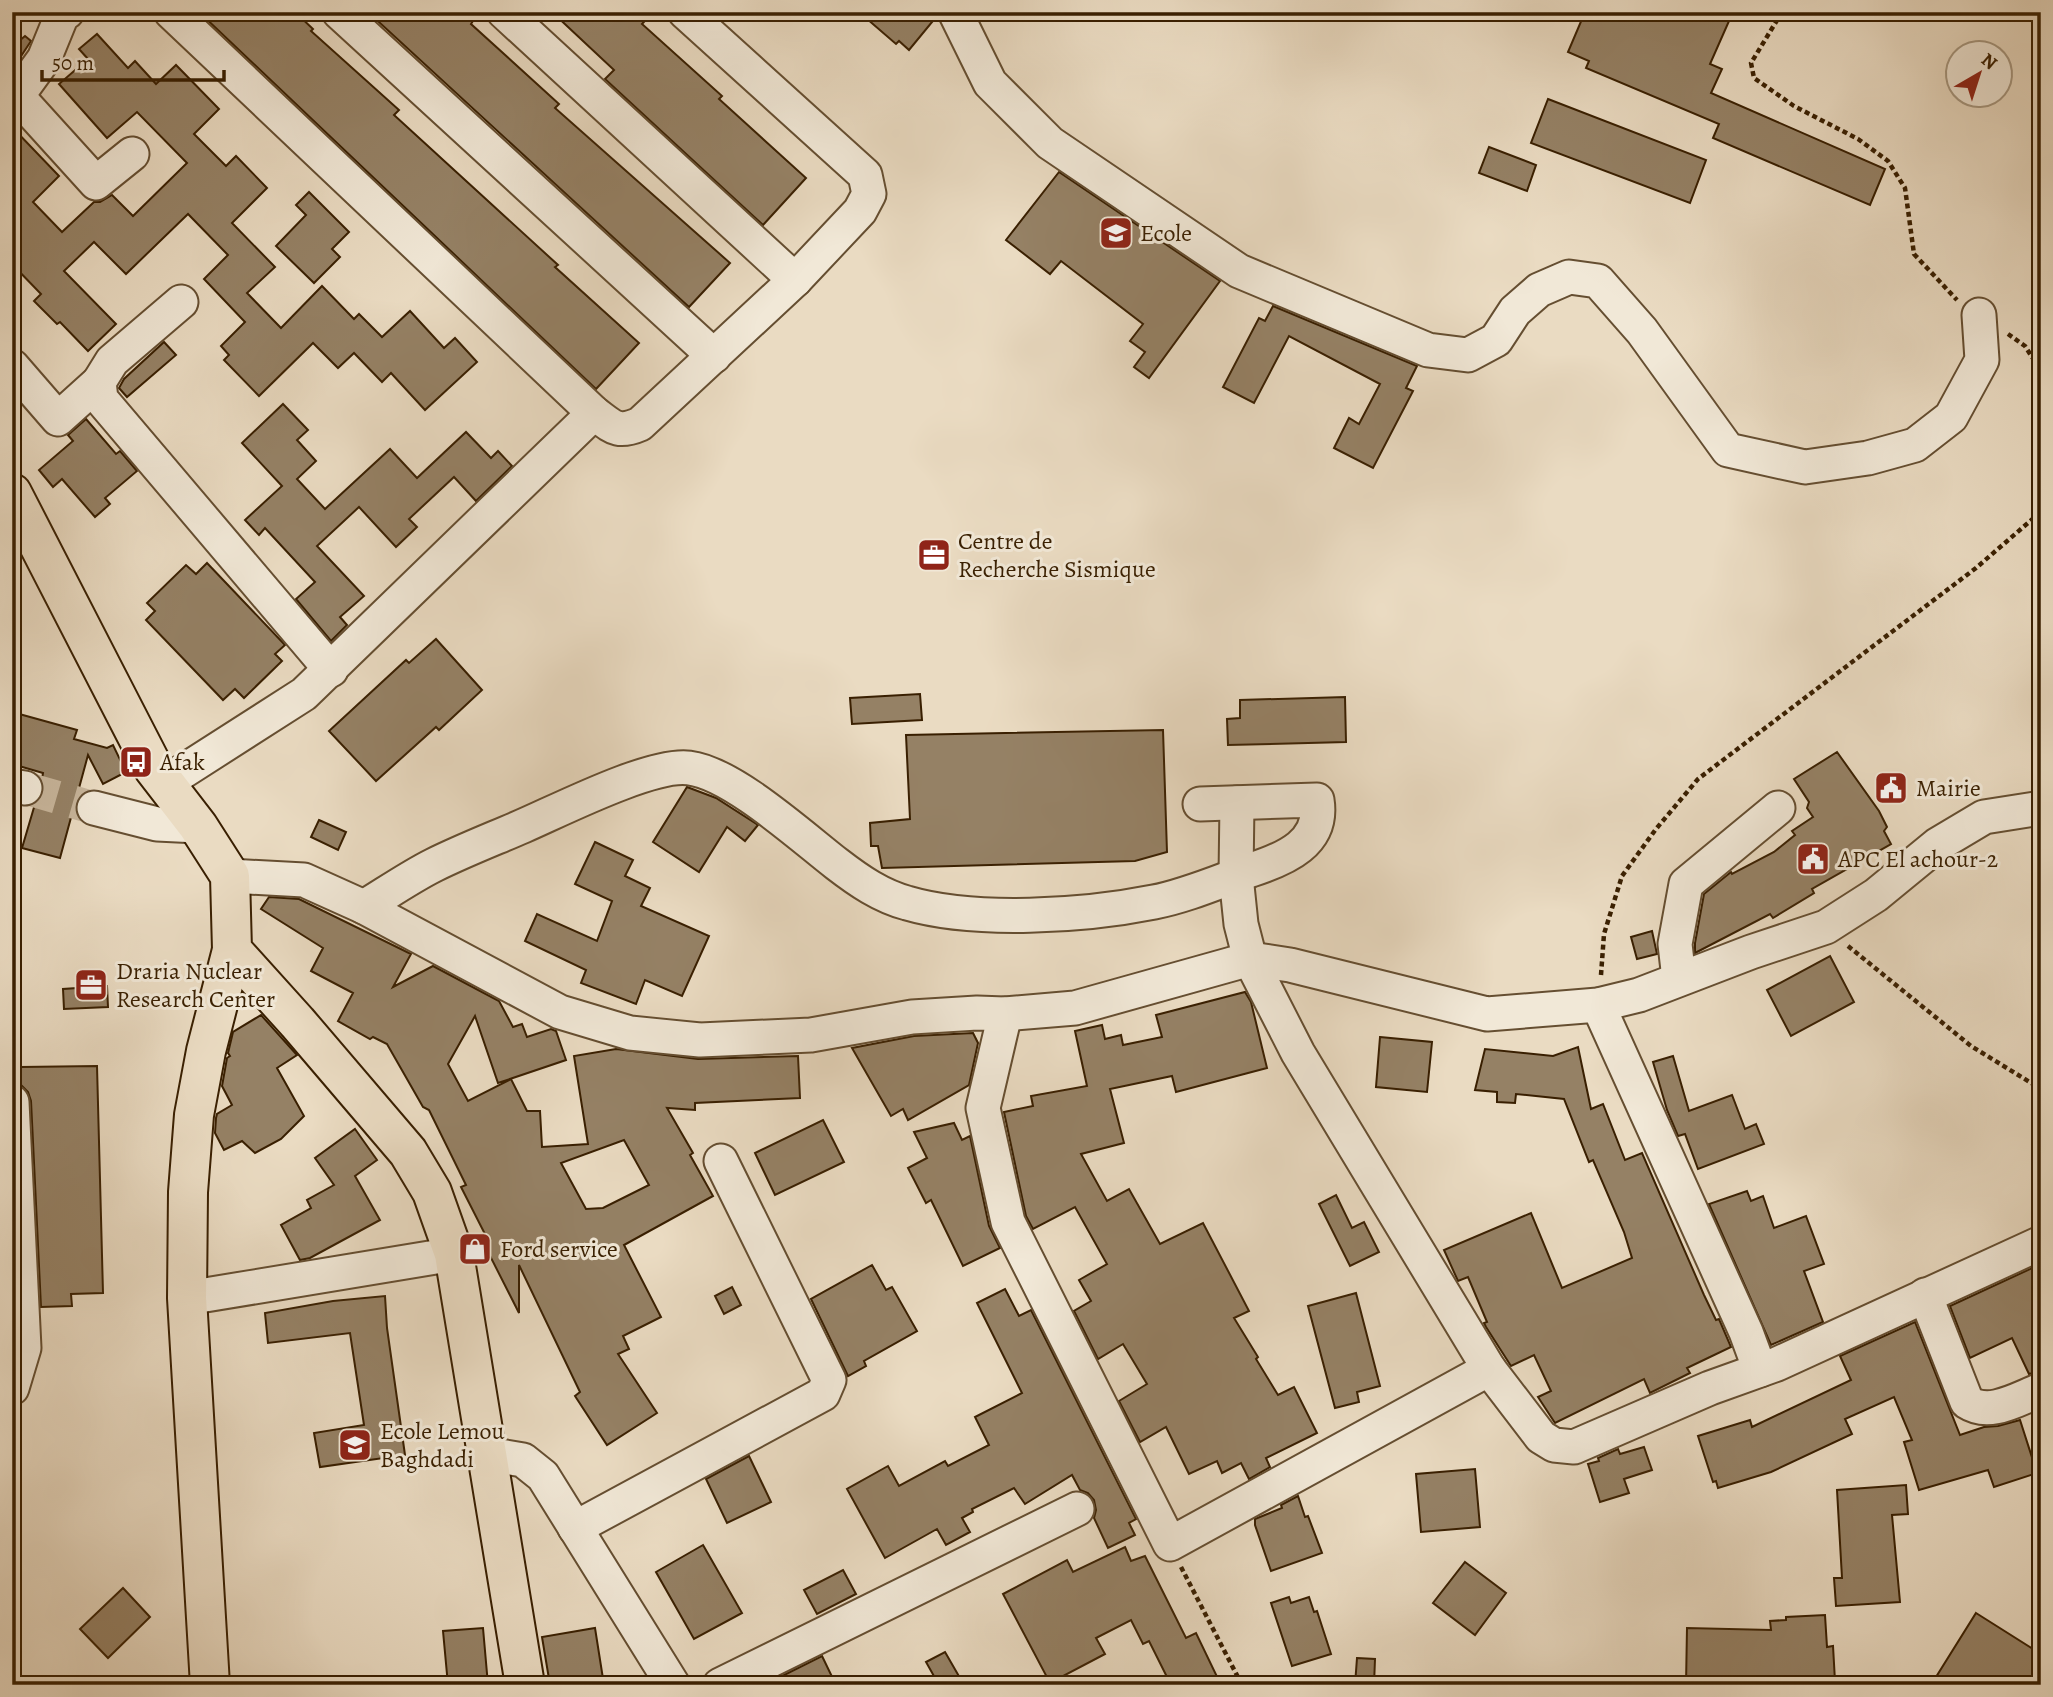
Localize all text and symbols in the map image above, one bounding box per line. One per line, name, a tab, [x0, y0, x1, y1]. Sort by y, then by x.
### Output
scale bar	[42, 38, 224, 82]
north arrow	[1944, 38, 2014, 108]
text: N	[1976, 47, 2003, 76]
text: 50 m	[52, 49, 94, 77]
school or university icon: Ecole	[1097, 214, 1135, 252]
place label: Ecole	[1140, 217, 1192, 249]
place label: Centre de Recherche Sismique	[958, 525, 1156, 585]
office icon: Centre de Recherche Sismique	[915, 536, 953, 574]
bus stop icon: Afak	[117, 743, 155, 781]
place label: Afak	[159, 746, 205, 778]
public building icon: Mairie	[1872, 769, 1910, 807]
place label: Mairie	[1916, 772, 1981, 804]
public building icon: APC El achour-2	[1794, 840, 1832, 878]
place label: APC El achour-2	[1837, 843, 1998, 875]
place label: Draria Nuclear Research Center	[116, 955, 275, 1015]
office icon: Draria Nuclear Research Center	[72, 966, 110, 1004]
shop icon: Ford service	[456, 1230, 494, 1268]
place label: Ford service	[500, 1233, 618, 1265]
place label: Ecole Lemou Baghdadi	[380, 1415, 505, 1475]
school or university icon: Ecole Lemou Baghdadi	[336, 1426, 374, 1464]

